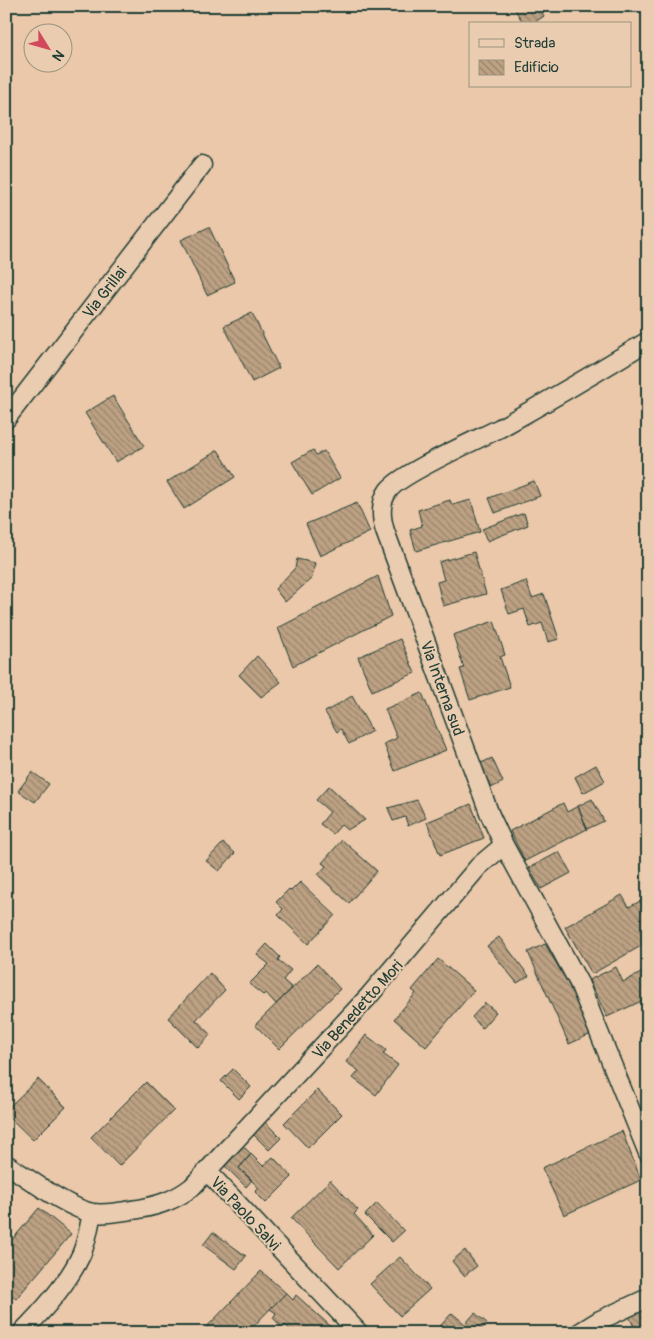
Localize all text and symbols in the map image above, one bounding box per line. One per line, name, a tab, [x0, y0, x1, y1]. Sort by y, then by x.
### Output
north arrow	[22, 22, 72, 72]
legend	[469, 22, 632, 88]
text: Strada	[514, 34, 555, 53]
text: N	[48, 47, 68, 64]
text: Edificio	[514, 58, 559, 77]
street label: Via Grillai	[78, 263, 131, 323]
street label: Via Interna sud	[416, 638, 468, 739]
street label: Via Benedetto Mori	[308, 956, 408, 1063]
street label: Via Paolo Salvi	[206, 1172, 285, 1255]

